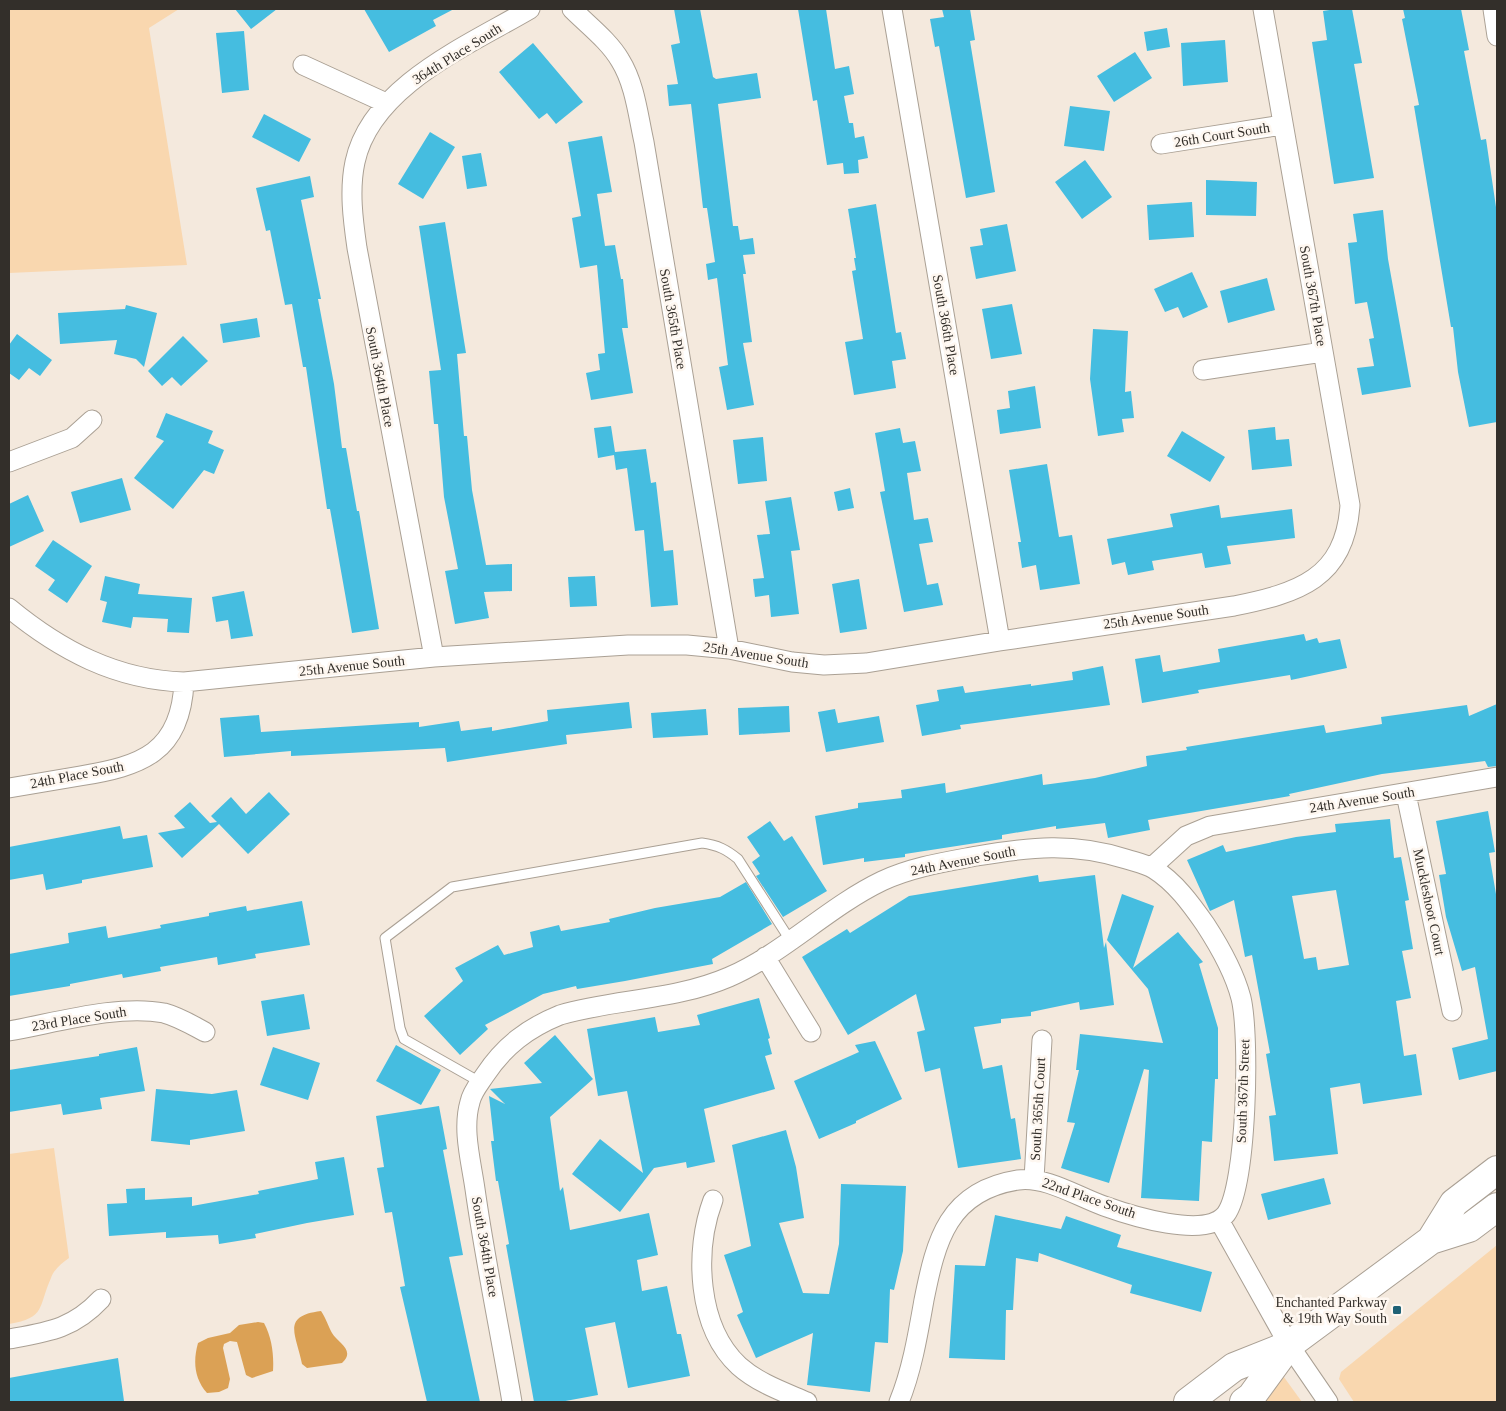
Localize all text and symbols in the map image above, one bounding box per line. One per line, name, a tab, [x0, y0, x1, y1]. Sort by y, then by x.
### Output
street label: 364th Place South	[410, 21, 504, 87]
street label: 26th Court South	[1173, 120, 1271, 150]
street label: South 367th Place	[1297, 245, 1329, 347]
street label: South 365th Place	[657, 268, 689, 370]
street label: South 366th Place	[930, 274, 962, 376]
street label: South 364th Place	[363, 326, 397, 428]
street label: 25th Avenue South	[1102, 602, 1210, 632]
street label: 25th Avenue South	[702, 639, 810, 671]
street label: 25th Avenue South	[298, 653, 406, 679]
street label: 24th Place South	[29, 759, 125, 791]
street label: 24th Avenue South	[1308, 784, 1416, 816]
street label: 24th Avenue South	[909, 843, 1017, 879]
street label: Muckleshoot Court	[1410, 847, 1448, 957]
street label: 23rd Place South	[31, 1004, 127, 1034]
street label: South 367th Street	[1234, 1039, 1252, 1143]
street label: South 365th Court	[1028, 1057, 1048, 1161]
street label: 22nd Place South	[1040, 1175, 1138, 1221]
street label: South 364th Place	[469, 1196, 501, 1298]
place label: Enchanted Parkway & 19th Way South	[1275, 1295, 1387, 1326]
marker: Enchanted Parkway & 19th Way South	[1391, 1304, 1403, 1316]

